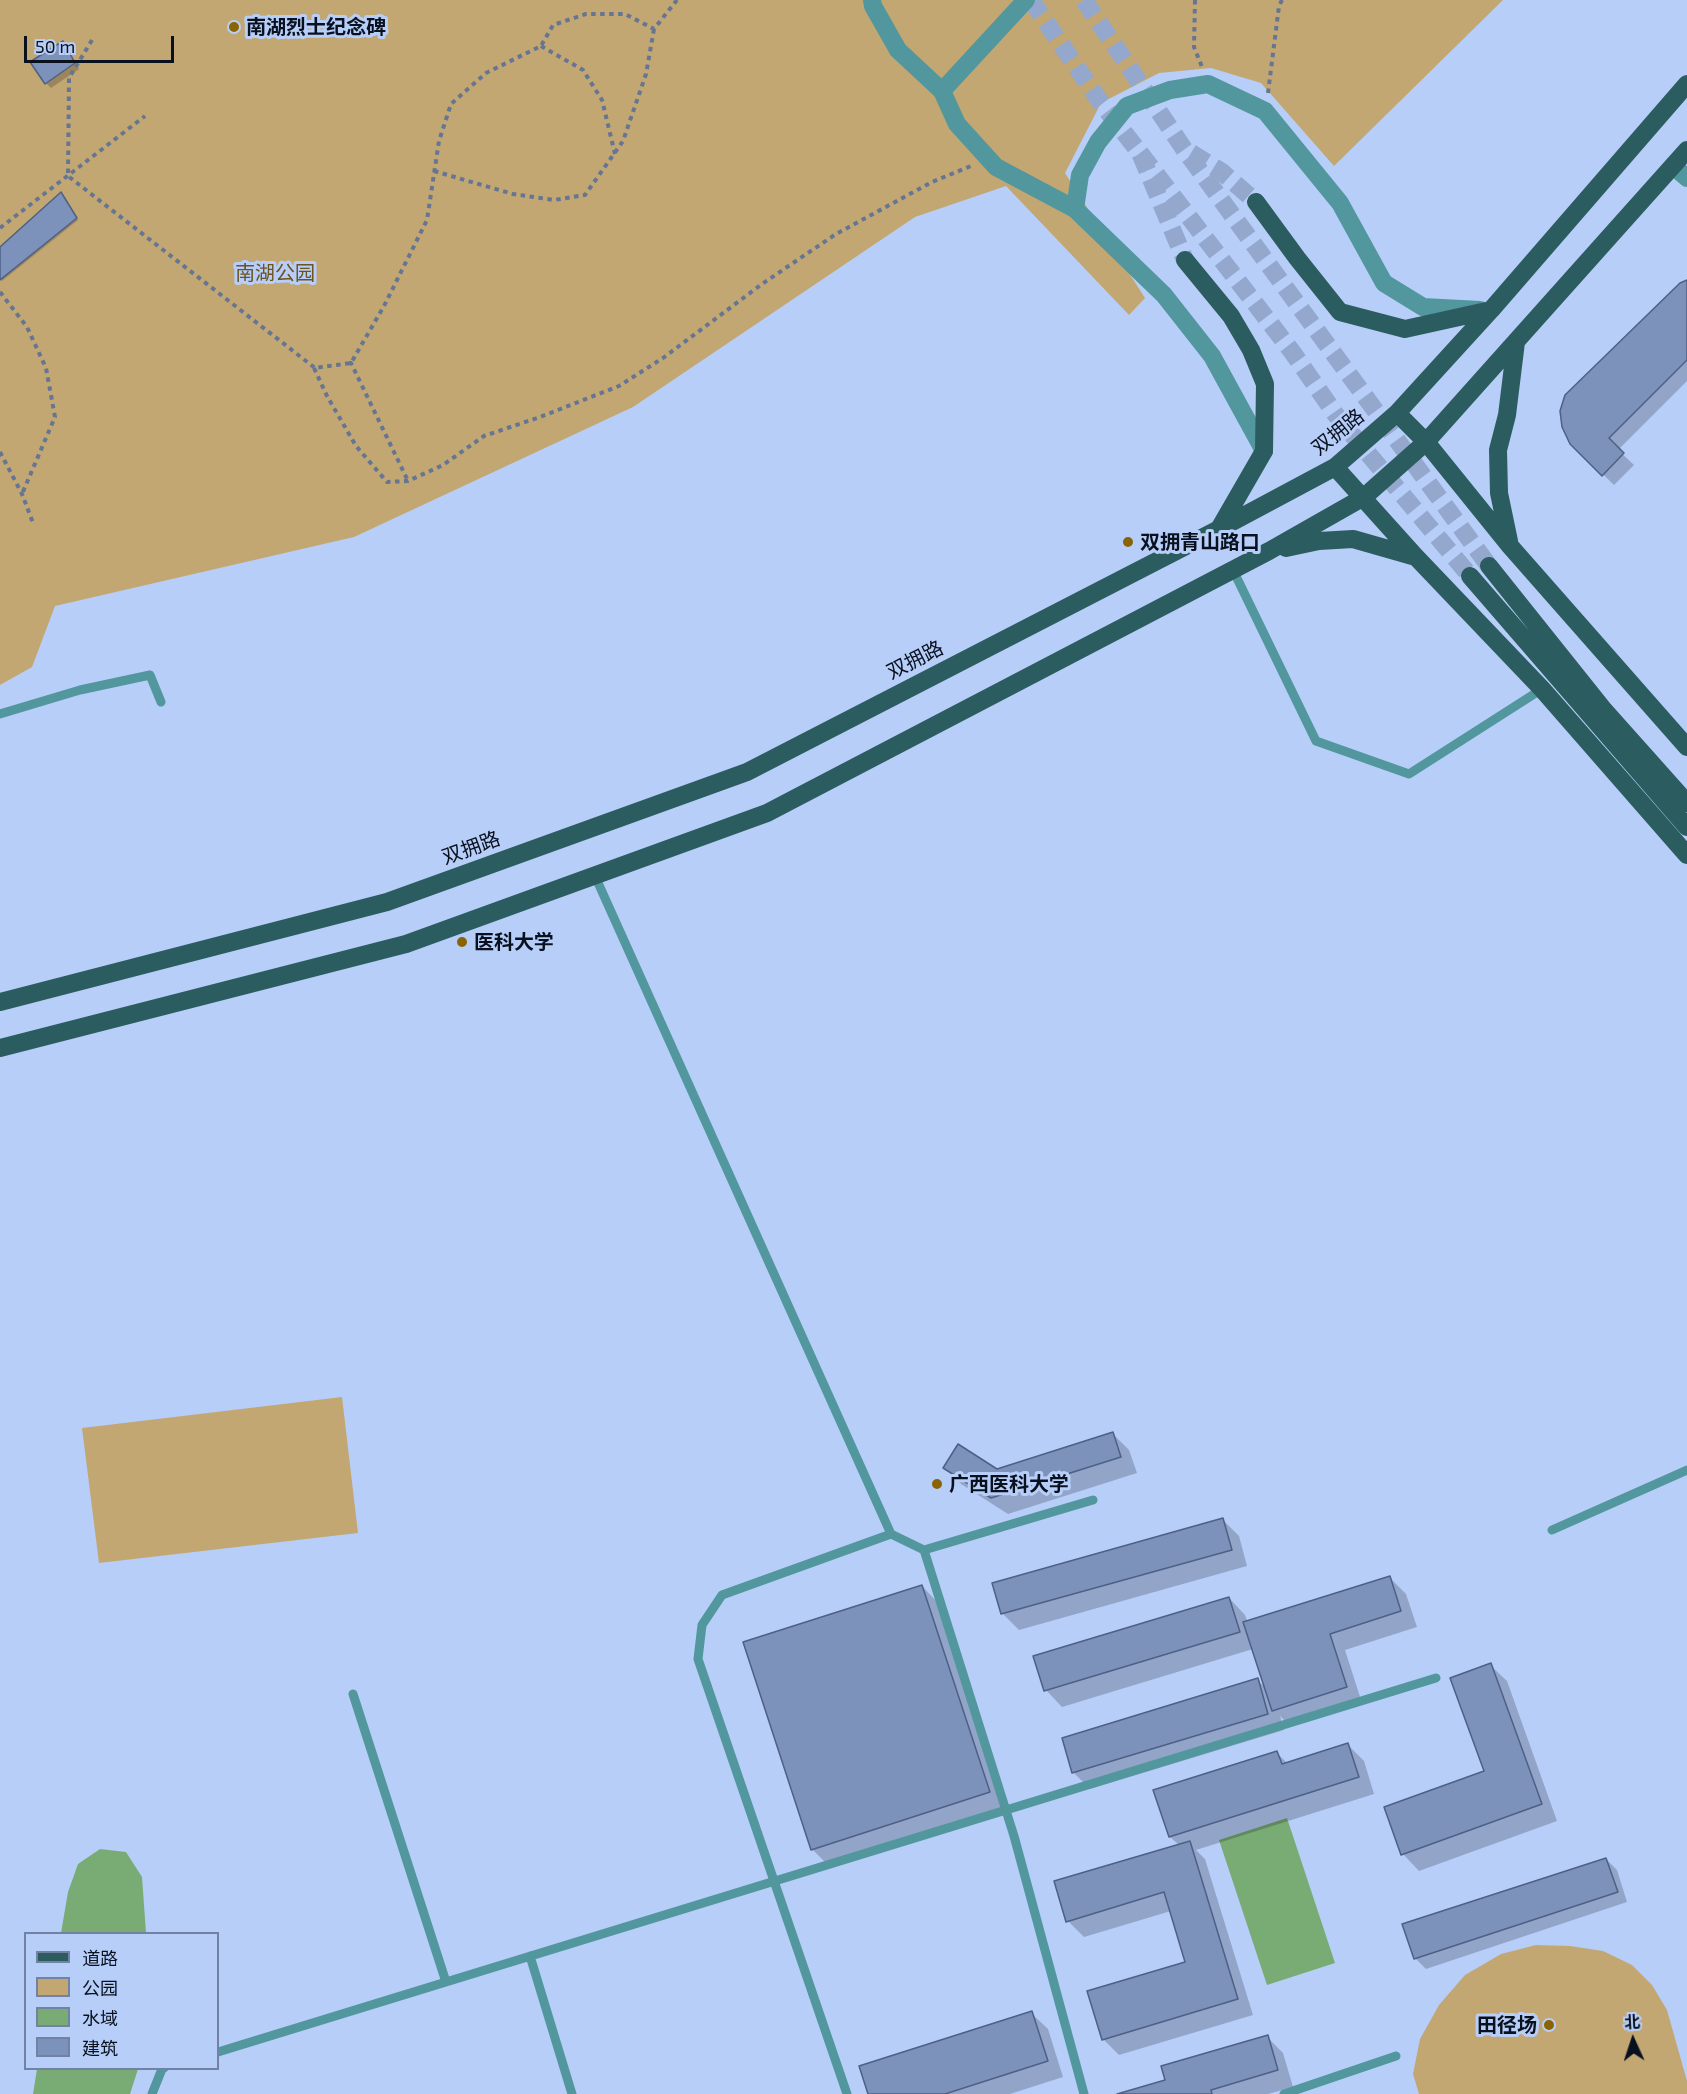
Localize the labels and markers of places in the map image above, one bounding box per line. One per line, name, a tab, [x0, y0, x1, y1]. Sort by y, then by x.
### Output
place label: 南湖烈士纪念碑	[246, 15, 386, 39]
marker: 南湖烈士纪念碑	[227, 20, 241, 34]
place label: 双拥青山路口	[1140, 530, 1260, 554]
marker: 双拥青山路口	[1121, 535, 1135, 549]
place label: 医科大学	[474, 930, 554, 954]
marker: 医科大学	[455, 935, 469, 949]
place label: 广西医科大学	[949, 1472, 1069, 1496]
marker: 广西医科大学	[930, 1477, 944, 1491]
place label: 田径场	[1477, 2013, 1537, 2037]
marker: 田径场	[1542, 2018, 1556, 2032]

